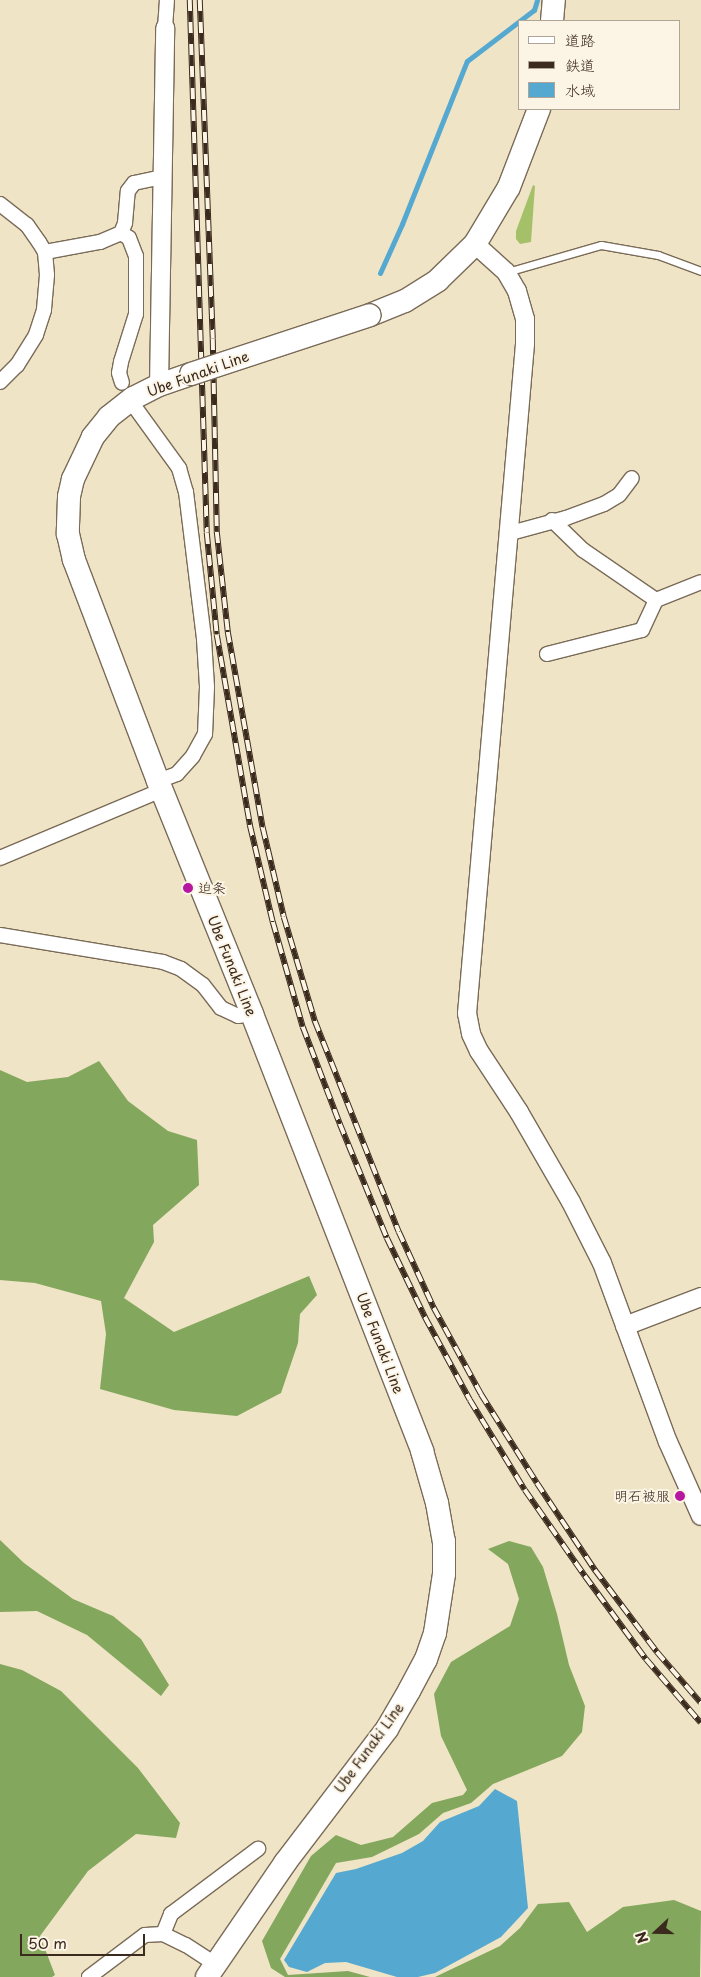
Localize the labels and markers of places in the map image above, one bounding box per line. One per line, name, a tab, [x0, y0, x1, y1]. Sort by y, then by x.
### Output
place label: 迫条	[198, 880, 226, 896]
marker: 迫条	[182, 882, 194, 894]
place label: 明石被服	[614, 1488, 670, 1504]
marker: 明石被服	[674, 1490, 686, 1502]

